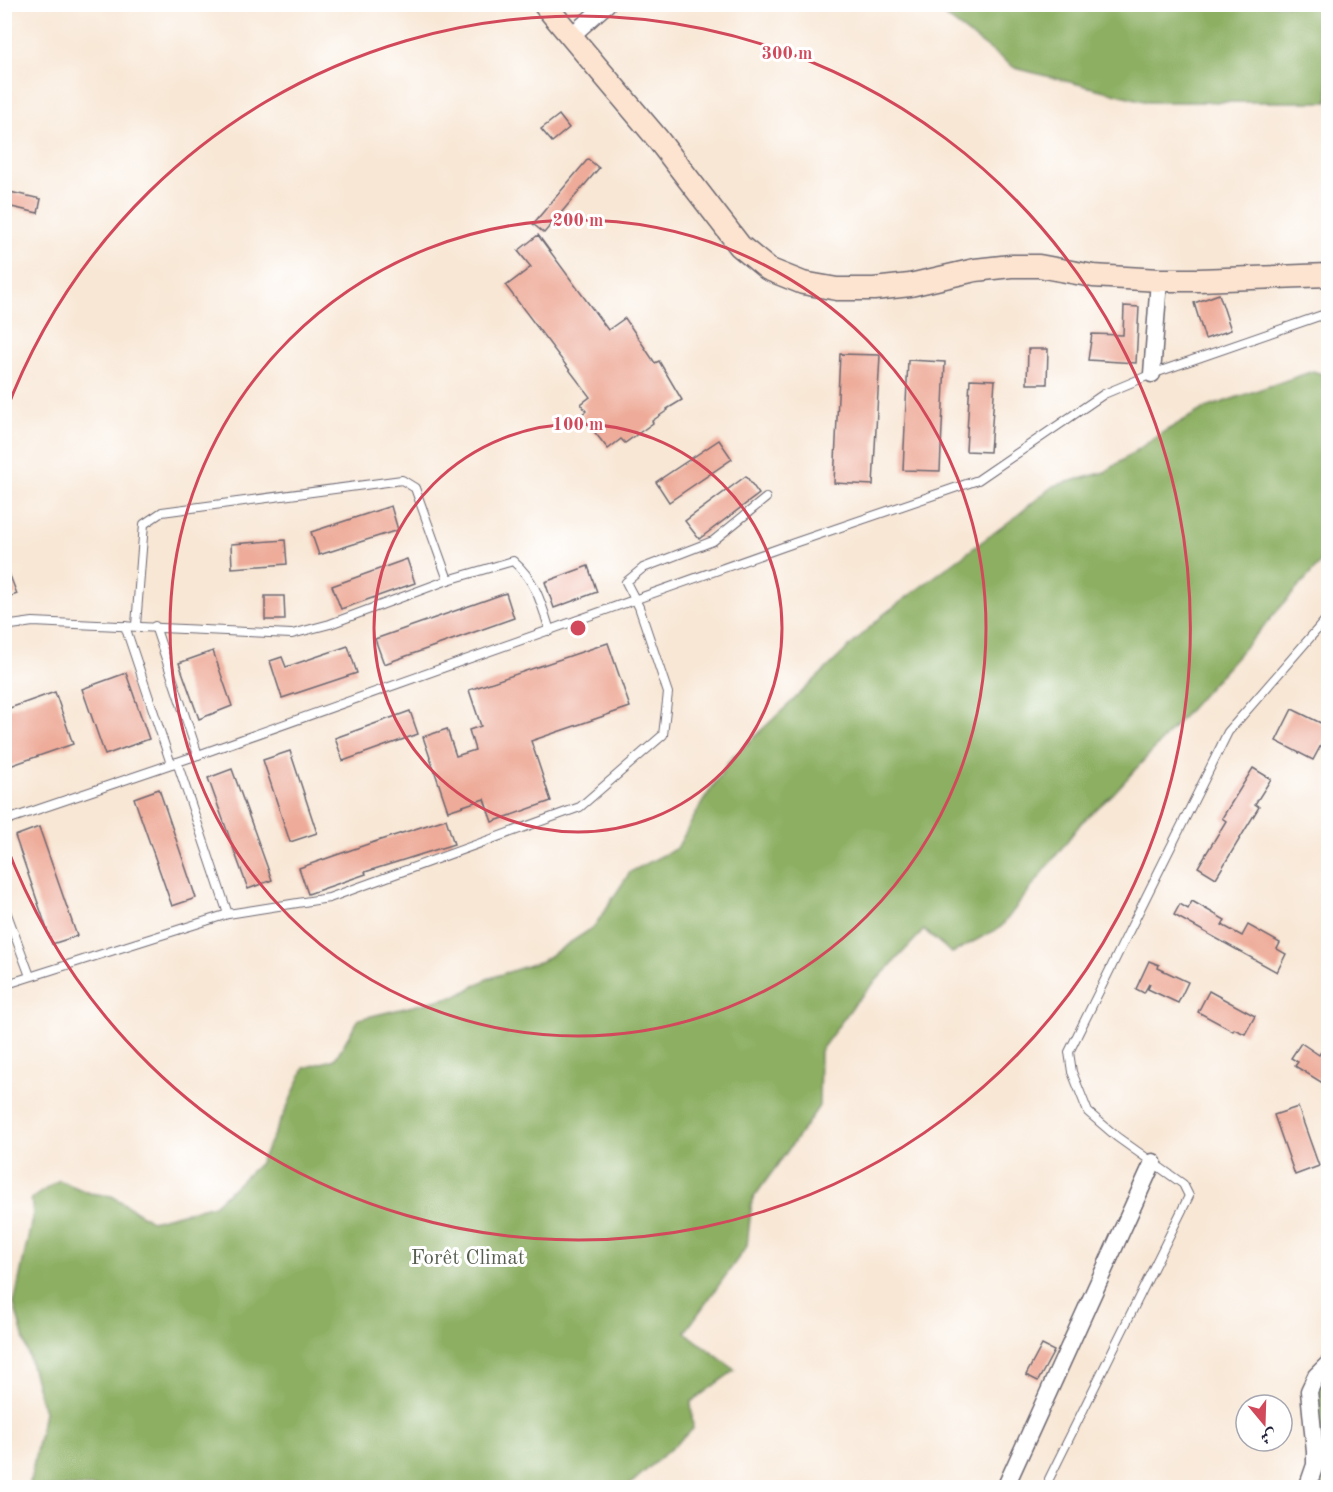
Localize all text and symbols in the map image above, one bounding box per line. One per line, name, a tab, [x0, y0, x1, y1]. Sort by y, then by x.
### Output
text: 300 m	[762, 45, 812, 63]
text: 200 m	[553, 212, 603, 230]
text: 100 m	[553, 416, 603, 434]
centre of rings	[568, 618, 588, 638]
park label: Forêt Climat	[411, 1248, 525, 1269]
north arrow	[1234, 1393, 1294, 1453]
text: ش	[1258, 1425, 1278, 1445]

